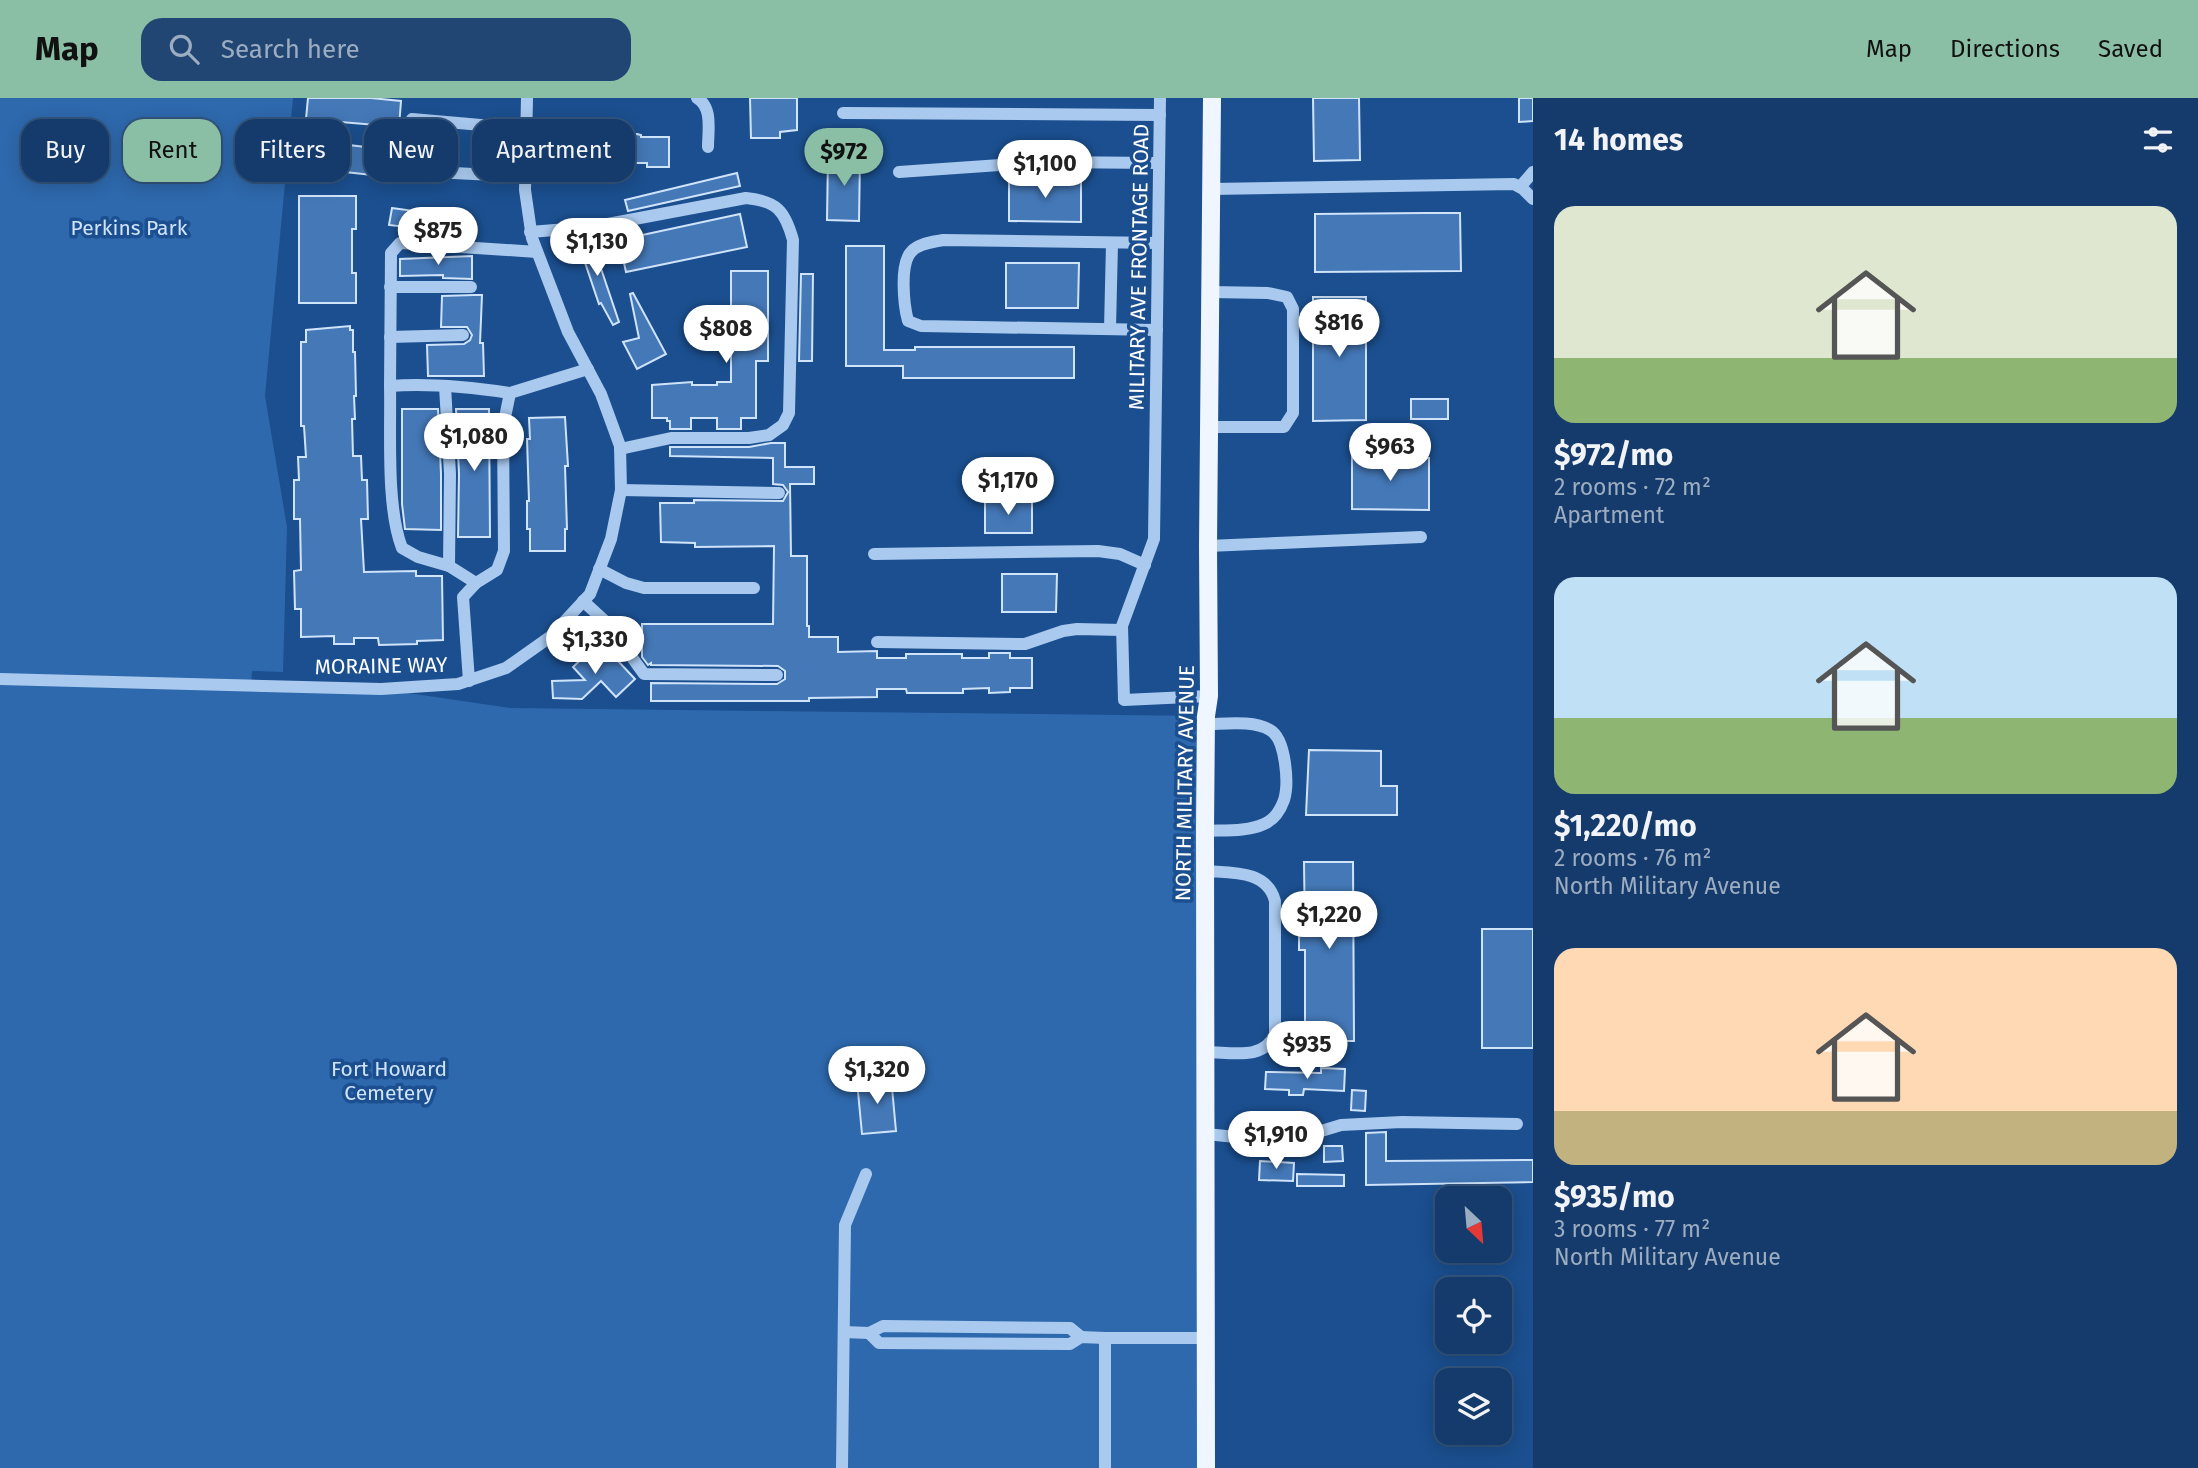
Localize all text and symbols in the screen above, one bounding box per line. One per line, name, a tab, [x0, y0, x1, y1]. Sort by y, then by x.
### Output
search box	[141, 18, 631, 81]
text: Map	[35, 29, 99, 69]
icon: search	[165, 30, 203, 68]
text: Search here	[221, 34, 360, 65]
text: Map	[1866, 35, 1912, 63]
text: Directions	[1950, 35, 2060, 63]
text: Saved	[2098, 35, 2163, 63]
chip: Buy	[21, 119, 109, 182]
chip: Rent	[123, 119, 221, 182]
chip: Filters	[235, 119, 350, 182]
chip: New	[364, 119, 458, 182]
chip: Apartment	[472, 119, 635, 182]
icon: filters	[2139, 121, 2177, 159]
text: 14 homes	[1554, 122, 1683, 158]
street label: MILITARY AVE FRONTAGE ROAD	[1124, 124, 1154, 410]
pin: $972	[803, 129, 885, 188]
text: $972	[820, 137, 868, 165]
pin: $1,100	[988, 140, 1102, 200]
text: $1,100	[1013, 149, 1077, 177]
pin: $875	[397, 208, 479, 267]
park label: Perkins Park	[71, 215, 188, 241]
text: $875	[414, 216, 462, 244]
pin: $1,130	[540, 218, 654, 278]
text: $1,130	[566, 227, 628, 255]
icon: home	[1803, 252, 1929, 378]
pin: $816	[1298, 300, 1380, 359]
pin: $808	[685, 306, 767, 365]
text: $816	[1315, 308, 1363, 336]
text: $808	[700, 314, 752, 342]
pin: $1,080	[417, 414, 531, 473]
text: $1,080	[440, 422, 508, 450]
pin: $963	[1349, 424, 1431, 483]
text: $963	[1365, 432, 1415, 460]
text: $972/mo	[1554, 437, 1673, 473]
pin: $1,170	[951, 458, 1065, 517]
text: $1,170	[978, 466, 1038, 494]
text: 2 rooms · 72 m²	[1554, 473, 1711, 501]
text: Apartment	[1554, 501, 1664, 529]
pin: $1,330	[538, 616, 652, 676]
icon: home	[1803, 623, 1929, 749]
text: $1,330	[562, 625, 628, 653]
street label: MORAINE WAY	[314, 652, 448, 680]
street label: NORTH MILITARY AVENUE	[1170, 665, 1200, 901]
text: $1,220/mo	[1554, 808, 1697, 844]
text: 2 rooms · 76 m²	[1554, 844, 1712, 872]
text: North Military Avenue	[1554, 872, 1781, 900]
pin: $1,220	[1272, 892, 1386, 951]
text: $1,220	[1296, 900, 1362, 928]
icon: home	[1803, 994, 1929, 1120]
pin: $935	[1266, 1021, 1348, 1081]
text: $935	[1283, 1030, 1331, 1058]
pin: $1,320	[820, 1046, 934, 1106]
text: $1,320	[844, 1055, 910, 1083]
park label: Fort Howard Cemetery	[331, 1056, 447, 1106]
pin: $1,910	[1219, 1112, 1333, 1171]
text: $1,910	[1244, 1120, 1308, 1148]
text: $935/mo	[1554, 1179, 1675, 1215]
north arrow	[1435, 1186, 1512, 1264]
map controls	[1435, 1186, 1512, 1445]
text: 3 rooms · 77 m²	[1554, 1215, 1710, 1243]
text: North Military Avenue	[1554, 1243, 1781, 1271]
button: locate	[1435, 1277, 1512, 1354]
button: layers	[1435, 1368, 1512, 1445]

